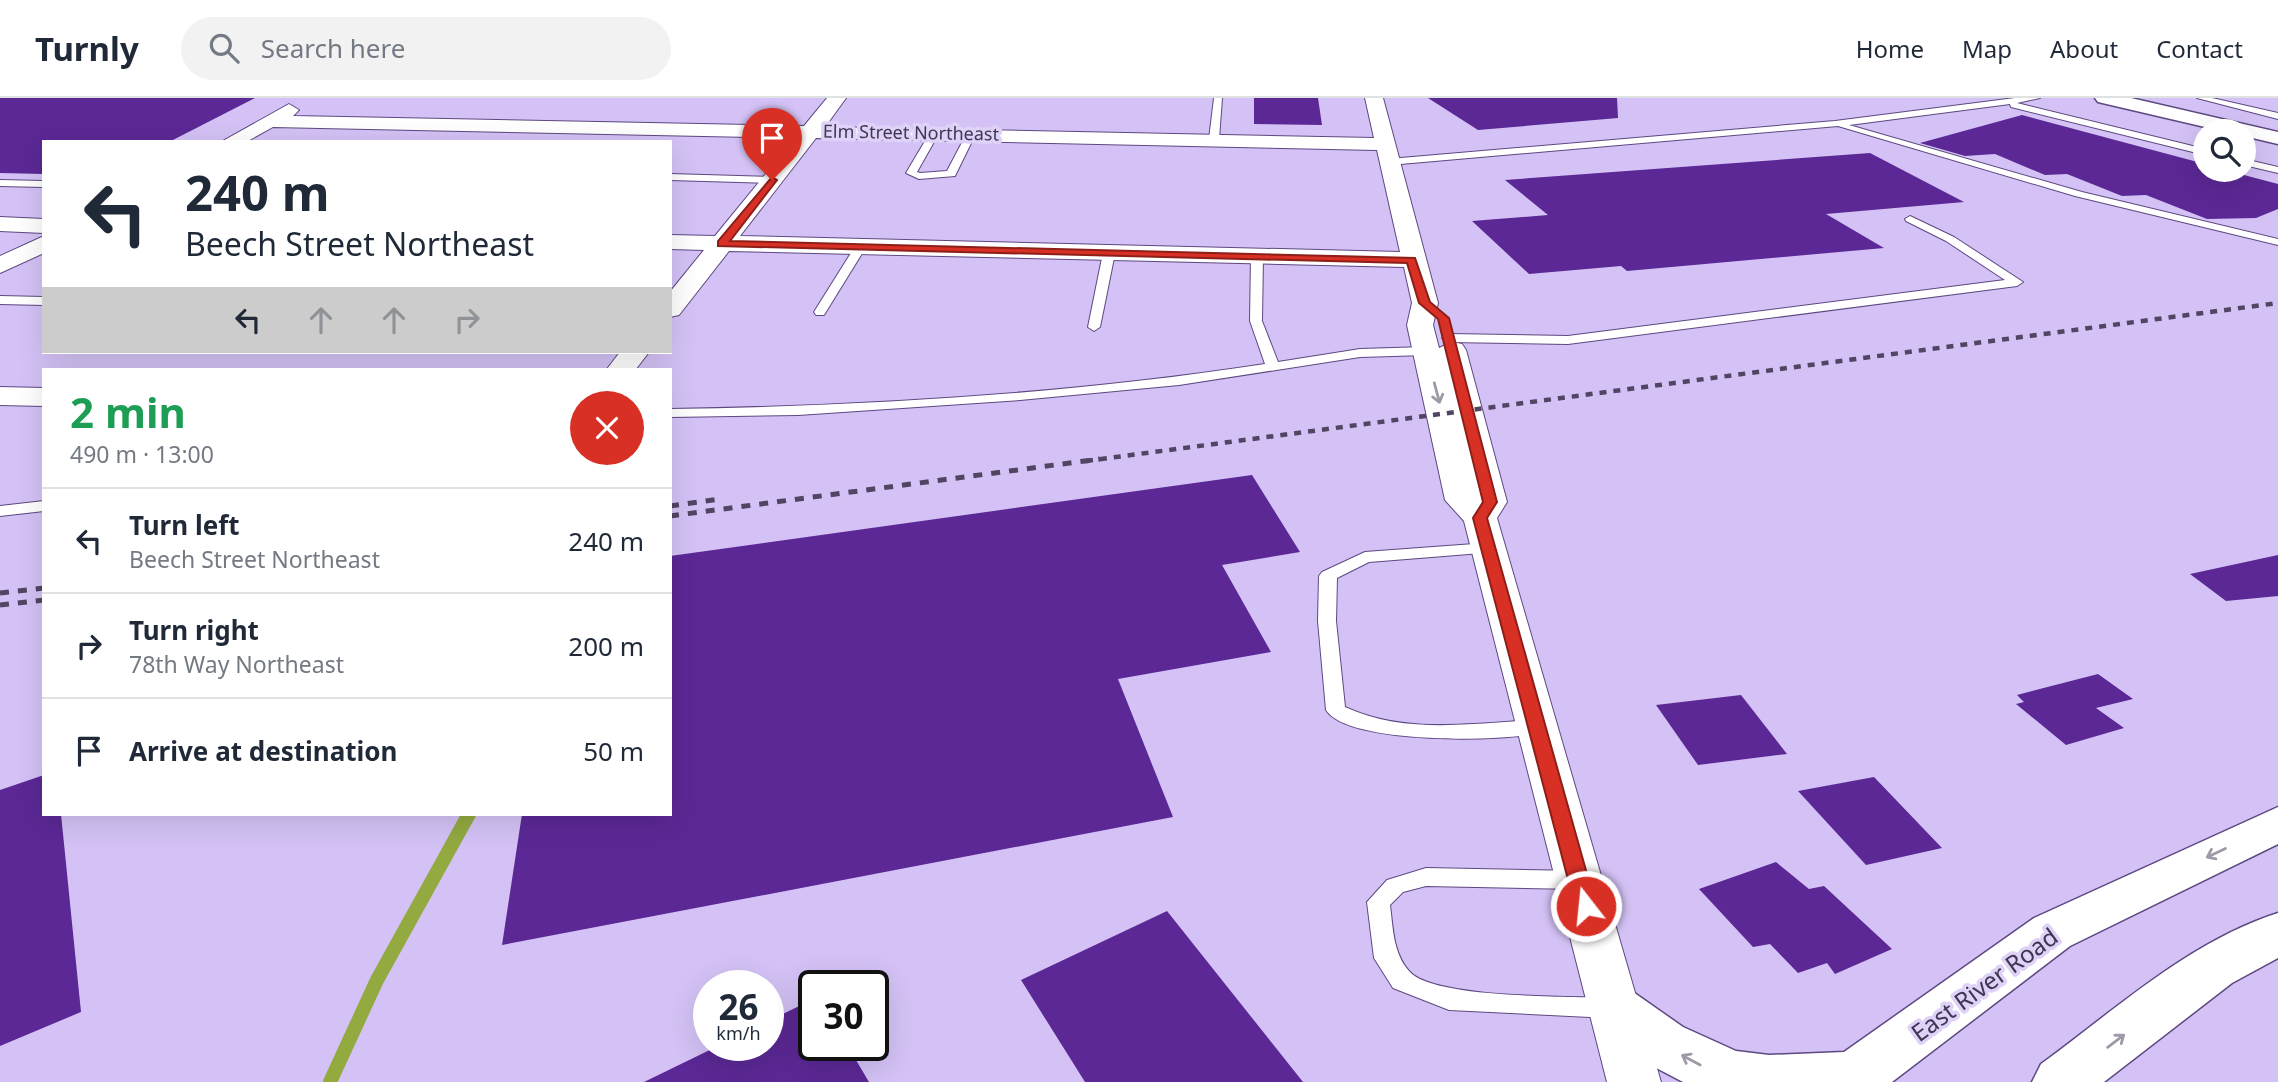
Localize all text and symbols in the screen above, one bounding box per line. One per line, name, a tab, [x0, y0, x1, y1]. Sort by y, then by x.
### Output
search box	[181, 17, 671, 80]
text: Turnly	[35, 26, 139, 71]
icon: search	[205, 29, 243, 67]
text: Search here	[261, 30, 405, 66]
text: Home	[1856, 32, 1924, 65]
text: Map	[1962, 32, 2012, 65]
text: About	[2050, 32, 2118, 65]
text: Contact	[2156, 32, 2243, 65]
pin	[742, 108, 802, 180]
street label: Elm Street Northeast	[823, 118, 1000, 146]
icon: arrive	[753, 119, 791, 157]
map controls	[2193, 119, 2256, 182]
button: search	[2193, 119, 2256, 182]
text: 240 m	[185, 159, 330, 225]
icon: left	[70, 168, 161, 259]
text: Beech Street Northeast	[185, 222, 534, 265]
icon: left	[229, 301, 267, 339]
icon: ahead	[302, 301, 340, 339]
icon: ahead	[375, 301, 413, 339]
icon: right	[448, 301, 486, 339]
one-way arrow	[1431, 382, 1444, 404]
text: 2 min	[70, 383, 186, 440]
button: close	[570, 391, 644, 465]
text: 490 m · 13:00	[70, 438, 214, 470]
text: Turn left	[129, 507, 240, 543]
icon: left	[70, 522, 108, 560]
text: 240 m	[568, 523, 644, 559]
text: Beech Street Northeast	[129, 543, 380, 575]
text: Turn right	[129, 612, 259, 648]
icon: right	[70, 627, 108, 665]
text: 200 m	[568, 628, 644, 664]
text: 78th Way Northeast	[129, 648, 344, 680]
icon: arrive	[70, 732, 108, 770]
text: Arrive at destination	[129, 733, 398, 769]
text: 50 m	[583, 733, 644, 769]
one-way arrow	[2206, 847, 2227, 861]
position arrow	[1549, 869, 1623, 943]
street label: East River Road	[1904, 920, 2064, 1048]
speed limit sign: 30	[798, 970, 889, 1061]
text: 26	[718, 983, 759, 1030]
text: km/h	[716, 1021, 761, 1045]
one-way arrow	[2106, 1034, 2125, 1049]
one-way arrow	[1682, 1053, 1702, 1067]

